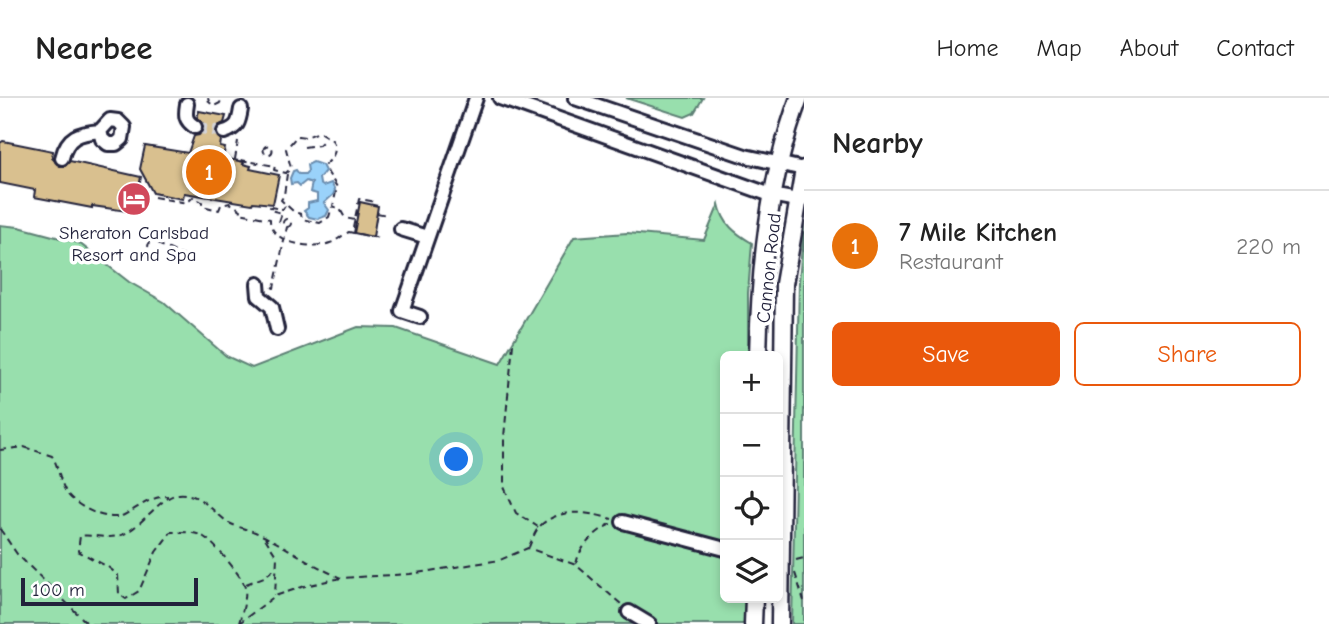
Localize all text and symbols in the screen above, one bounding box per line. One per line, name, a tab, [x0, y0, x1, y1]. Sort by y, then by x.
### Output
text: Nearbee	[35, 29, 153, 67]
text: Home	[937, 34, 998, 62]
text: Map	[1036, 34, 1082, 62]
text: About	[1120, 34, 1178, 62]
text: Contact	[1216, 34, 1294, 62]
text: Nearby	[832, 126, 923, 161]
pin: 1	[186, 146, 232, 198]
hotel icon: Sheraton Carlsbad Resort and Spa	[115, 180, 153, 218]
street label: Cannon Road	[752, 212, 786, 324]
text: 7 Mile Kitchen	[899, 218, 1057, 248]
place label: Sheraton Carlsbad Resort and Spa	[59, 222, 209, 266]
text: 1	[850, 233, 860, 260]
text: 220 m	[1236, 233, 1301, 260]
text: Restaurant	[899, 248, 1003, 275]
button: Save	[832, 322, 1060, 386]
button: Share	[1074, 322, 1301, 386]
map controls	[720, 351, 783, 603]
button: +	[720, 351, 783, 414]
button: −	[720, 414, 783, 477]
your location	[439, 442, 473, 476]
button: locate	[720, 477, 783, 540]
button: layers	[720, 540, 783, 603]
scale bar	[21, 575, 198, 607]
text: 100 m	[32, 579, 85, 601]

